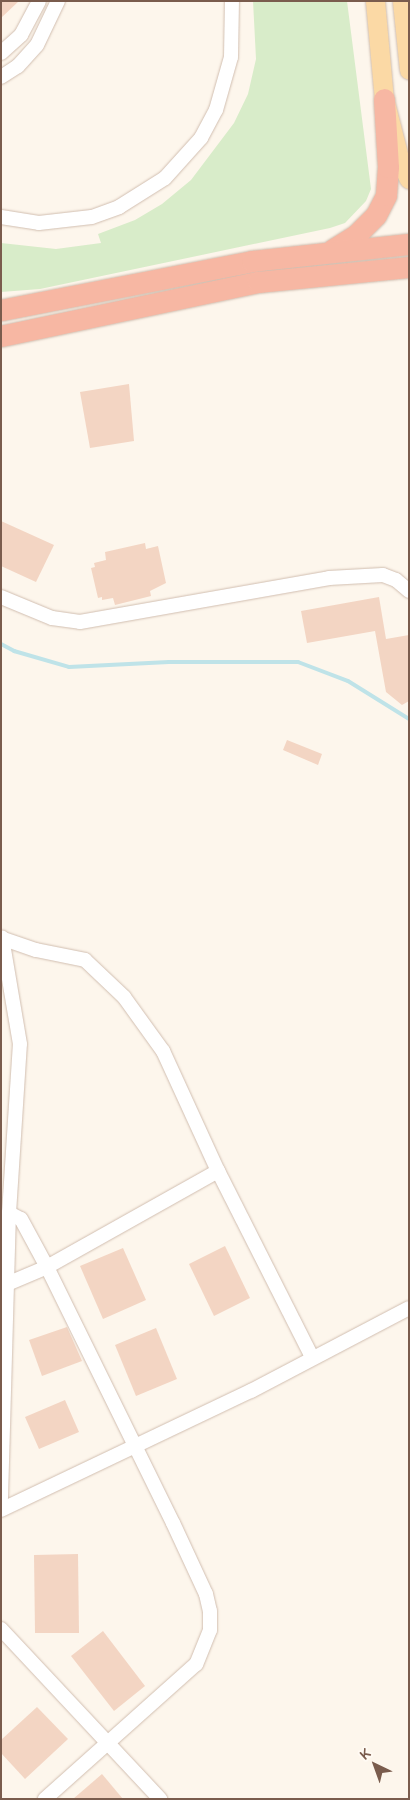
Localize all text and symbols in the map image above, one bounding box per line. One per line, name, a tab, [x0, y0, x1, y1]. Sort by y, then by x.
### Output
north arrow	[350, 1740, 400, 1790]
text: K	[356, 1744, 374, 1764]

